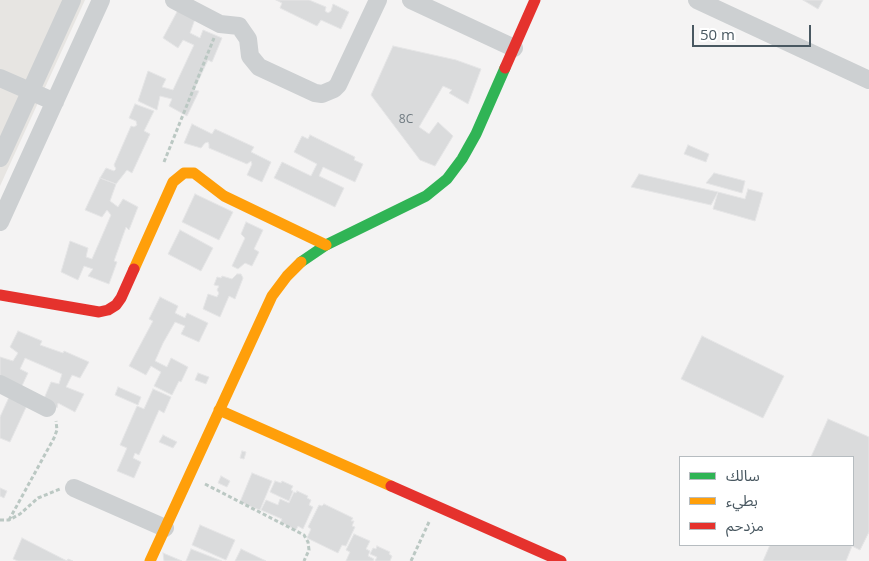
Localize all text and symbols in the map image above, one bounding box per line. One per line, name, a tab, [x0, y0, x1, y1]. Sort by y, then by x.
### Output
scale bar	[694, 15, 813, 47]
text: 50 m	[700, 24, 735, 44]
house number: 8C	[399, 113, 413, 127]
legend	[679, 456, 854, 546]
text: سالك	[726, 465, 760, 485]
text: بطيء	[726, 490, 758, 510]
text: مزدحم	[726, 515, 764, 535]

